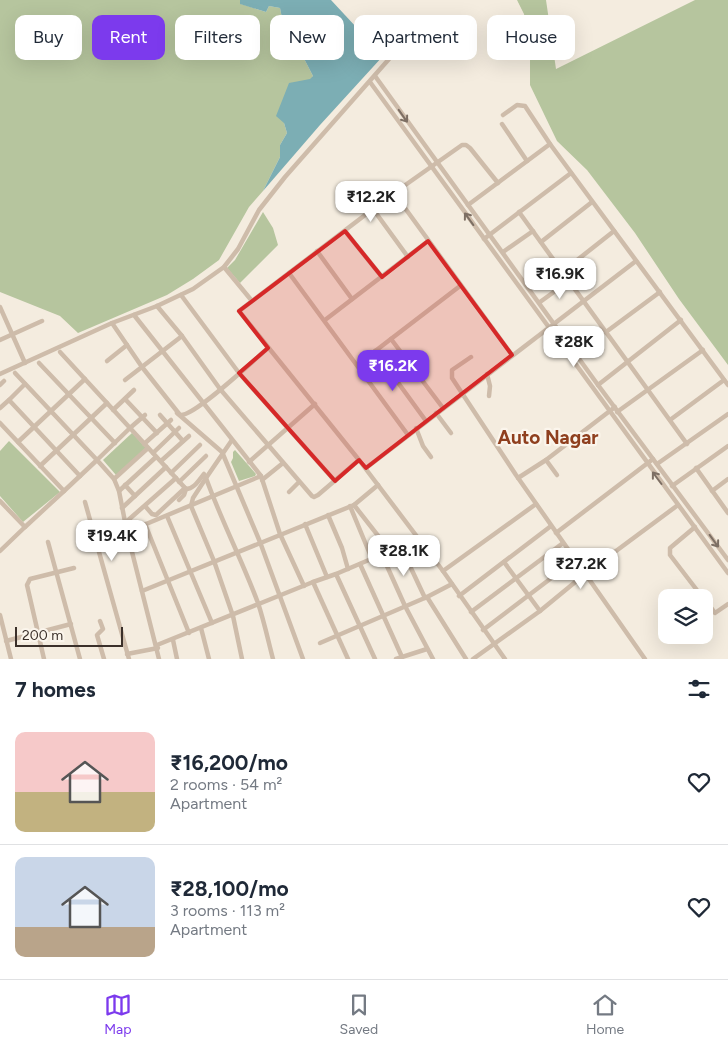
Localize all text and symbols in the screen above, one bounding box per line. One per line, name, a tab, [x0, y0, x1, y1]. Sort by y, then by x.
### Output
chip: Buy	[15, 15, 82, 60]
chip: Rent	[92, 15, 165, 60]
chip: Filters	[175, 15, 260, 60]
chip: New	[270, 15, 344, 60]
chip: Apartment	[354, 15, 477, 60]
chip: House	[487, 15, 575, 60]
one-way arrow	[398, 109, 409, 122]
pin: ₹12.2K	[330, 180, 412, 223]
text: ₹12.2K	[346, 187, 396, 206]
one-way arrow	[464, 212, 474, 226]
pin: ₹16.9K	[519, 258, 601, 300]
text: ₹16.9K	[535, 264, 585, 283]
pin: ₹28K	[544, 326, 604, 368]
text: ₹28K	[554, 332, 594, 351]
pin: ₹16.2K	[352, 350, 434, 392]
text: ₹16.2K	[368, 356, 418, 375]
district label: Auto Nagar	[498, 426, 598, 449]
one-way arrow	[652, 472, 663, 485]
pin: ₹19.4K	[71, 520, 153, 562]
text: ₹19.4K	[87, 526, 137, 545]
pin: ₹28.1K	[363, 534, 445, 577]
one-way arrow	[709, 534, 720, 547]
text: ₹28.1K	[379, 541, 429, 560]
pin: ₹27.2K	[540, 548, 622, 590]
text: ₹27.2K	[555, 554, 607, 573]
map controls	[658, 589, 713, 644]
button: layers	[658, 589, 713, 644]
scale bar	[15, 624, 122, 647]
text: 200 m	[22, 627, 63, 644]
icon: filters	[685, 675, 713, 703]
text: 7 homes	[15, 677, 96, 702]
text: ₹16,200/mo	[170, 750, 288, 775]
icon: home	[55, 752, 115, 812]
icon: heart	[685, 768, 713, 796]
text: 2 rooms · 54 m²	[170, 775, 282, 794]
text: Apartment	[170, 794, 247, 813]
text: ₹28,100/mo	[170, 876, 289, 901]
icon: home	[55, 877, 115, 937]
icon: heart	[685, 893, 713, 921]
text: 3 rooms · 113 m²	[170, 901, 285, 920]
text: Apartment	[170, 920, 247, 939]
tab: Map	[104, 991, 132, 1038]
tab: Saved	[340, 991, 378, 1038]
tab: Home	[586, 991, 624, 1038]

